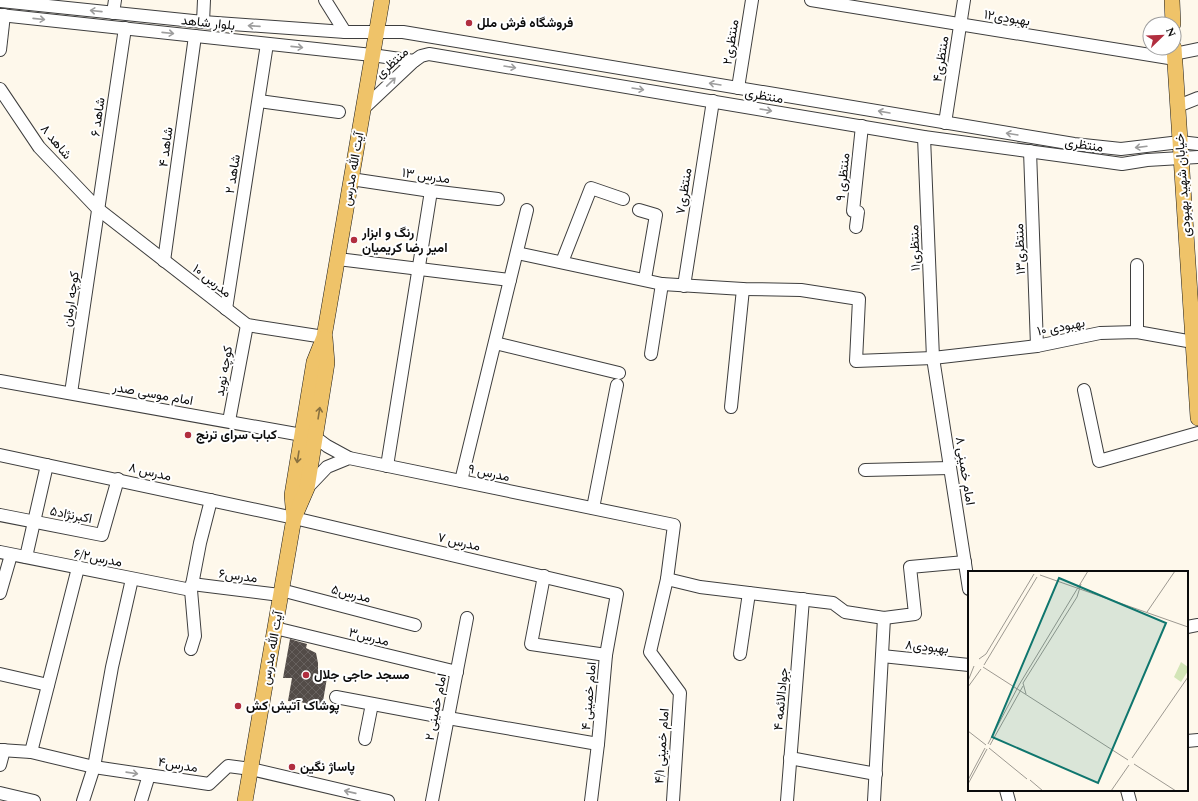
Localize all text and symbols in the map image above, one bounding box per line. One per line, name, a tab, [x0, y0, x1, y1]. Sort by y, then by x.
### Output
street label: بهبودی۱۲	[982, 4, 1032, 32]
one-way arrow	[90, 8, 103, 15]
street label: بلوار شاهد	[180, 10, 236, 36]
place label: فروشگاه فرش ملل	[477, 13, 573, 33]
one-way arrow	[32, 15, 45, 23]
north arrow	[1142, 16, 1182, 56]
marker: فروشگاه فرش ملل	[464, 18, 474, 28]
street label: منتظری۲	[718, 18, 744, 66]
one-way arrow	[248, 22, 261, 29]
text: N	[1161, 25, 1180, 40]
one-way arrow	[161, 29, 174, 37]
street label: منتظری۴	[927, 34, 955, 83]
street label: منتظری	[371, 42, 413, 83]
one-way arrow	[290, 44, 303, 51]
one-way arrow	[503, 64, 516, 72]
one-way arrow	[386, 77, 396, 87]
one-way arrow	[708, 80, 721, 88]
street label: منتظری	[743, 83, 785, 109]
one-way arrow	[631, 85, 644, 93]
street label: شاهد ۶	[85, 96, 111, 138]
one-way arrow	[759, 106, 772, 114]
one-way arrow	[878, 108, 891, 116]
street label: شاهد ۸	[35, 120, 77, 164]
street label: شاهد ۴	[153, 126, 179, 168]
street label: آیت الله مدرس	[337, 130, 369, 207]
one-way arrow	[1006, 130, 1019, 138]
street label: منتظری	[1063, 132, 1105, 158]
street label: خیابان شهید بهبودی	[1169, 132, 1197, 237]
one-way arrow	[1135, 143, 1148, 151]
street label: منتظری ۹	[831, 152, 855, 202]
street label: شاهد ۲	[220, 153, 246, 195]
street label: مدرس ۱۳	[401, 163, 451, 189]
street label: منتظری۷	[670, 166, 698, 216]
place label: رنگ و ابزار امیر رضا کریمیان	[361, 223, 448, 258]
street label: منتظری۱۳	[1009, 223, 1031, 275]
street label: منتظری۱۱	[904, 224, 926, 272]
marker: رنگ و ابزار امیر رضا کریمیان	[349, 235, 359, 245]
street label: مدرس ۱۰	[188, 259, 236, 303]
street label: کوچه ارمان	[57, 270, 85, 328]
street label: بهبودی ۱۰	[1035, 313, 1087, 341]
street label: کوچه نوید	[210, 344, 238, 398]
street label: امام موسی صدر	[110, 377, 195, 411]
one-way arrow	[315, 407, 323, 420]
place label: کباب سرای ترنج	[196, 425, 277, 445]
marker: کباب سرای ترنج	[183, 430, 193, 440]
street label: امام خمینی ۸	[950, 435, 980, 507]
one-way arrow	[294, 450, 302, 463]
street label: مدرس ۸	[127, 457, 174, 487]
street label: مدرس ۹	[466, 459, 512, 487]
street label: اکبرنژاد۵	[48, 501, 94, 529]
street label: مدرس ۷	[436, 527, 483, 557]
street label: مدرس۶/۲	[72, 544, 124, 573]
street label: مدرس۶	[217, 564, 259, 588]
inset map	[968, 571, 1188, 791]
street label: مدرس۵	[329, 579, 373, 609]
street label: آیت الله مدرس	[256, 609, 288, 686]
street label: مدرس۳	[347, 622, 391, 652]
street label: بهبودی۸	[904, 635, 950, 659]
street label: امام خمینی ۴	[576, 661, 602, 731]
place label: مسجد حاجی جلال	[314, 665, 410, 685]
street label: جوادالائمه ۴	[768, 666, 794, 731]
marker: مسجد حاجی جلال	[301, 670, 311, 680]
street label: امام خمینی ۲	[420, 672, 452, 742]
place label: پوشاک آتیش کش	[246, 696, 340, 716]
marker: پوشاک آتیش کش	[233, 701, 243, 711]
street label: امام خمینی ۴/۱	[649, 708, 675, 784]
street label: مدرس۴	[157, 752, 199, 778]
place label: پاساژ نگین	[300, 757, 355, 777]
marker: پاساژ نگین	[287, 762, 297, 772]
one-way arrow	[125, 769, 138, 777]
one-way arrow	[344, 788, 357, 796]

